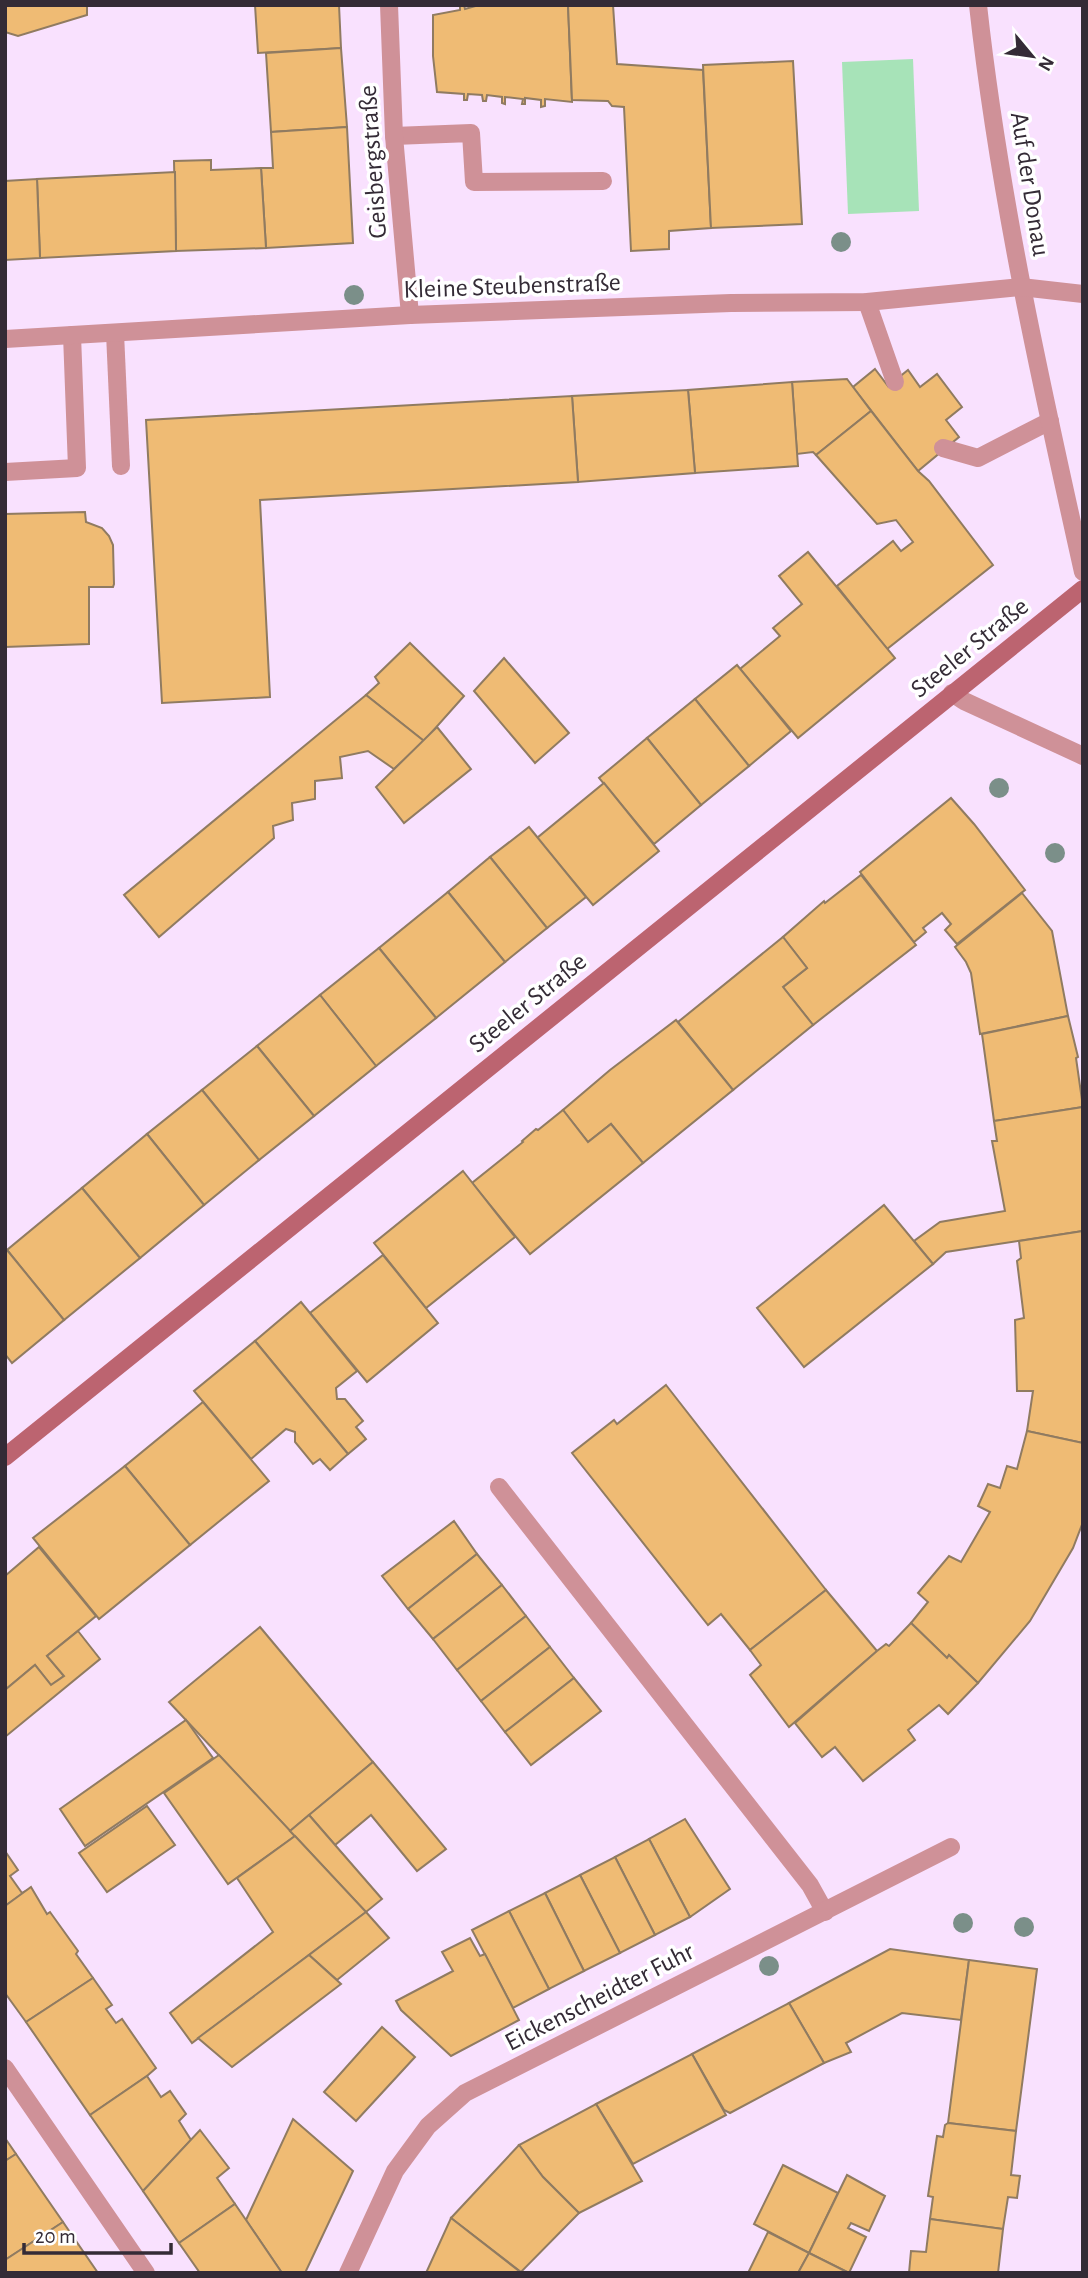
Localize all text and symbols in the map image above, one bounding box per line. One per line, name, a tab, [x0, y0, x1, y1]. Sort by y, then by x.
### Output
north arrow	[997, 21, 1067, 91]
text: N	[1034, 53, 1057, 74]
street label: Geisbergstraße	[355, 84, 391, 240]
street label: Auf der Donau	[1006, 110, 1054, 258]
street label: Kleine Steubenstraße	[403, 269, 621, 303]
street label: Steeler Straße	[906, 593, 1033, 703]
street label: Steeler Straße	[464, 948, 591, 1058]
street label: Eickenscheidter Fuhr	[501, 1938, 699, 2056]
scale bar	[24, 2212, 172, 2256]
text: 20 m	[35, 2226, 76, 2247]

